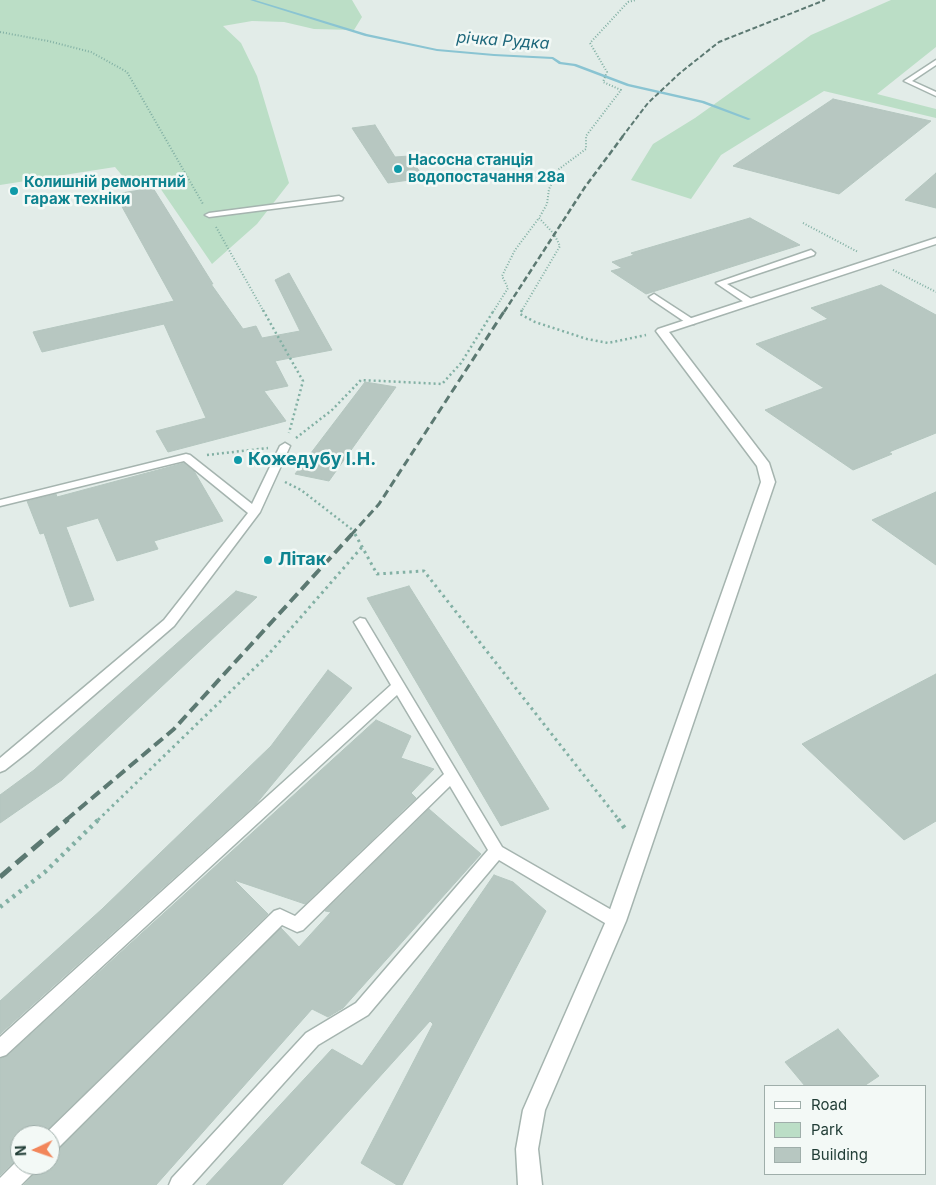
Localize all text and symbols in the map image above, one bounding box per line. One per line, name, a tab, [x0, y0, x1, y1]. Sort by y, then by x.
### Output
water label: річка Рудка	[456, 28, 550, 54]
place label: Насосна станція водопостачання 28а	[408, 151, 565, 186]
marker: Насосна станція водопостачання 28а	[392, 163, 404, 175]
place label: Колишній ремонтний гараж техніки	[24, 173, 186, 208]
marker: Колишній ремонтний гараж техніки	[8, 185, 20, 197]
place label: Кожедубу І.Н.	[248, 449, 376, 471]
marker: Кожедубу І.Н.	[232, 454, 244, 466]
place label: Літак	[278, 549, 326, 571]
marker: Літак	[262, 554, 274, 566]
legend	[764, 1085, 926, 1175]
text: Road	[811, 1095, 847, 1114]
text: Park	[811, 1120, 843, 1139]
north arrow	[10, 1125, 60, 1175]
text: N	[12, 1145, 29, 1157]
text: Building	[811, 1145, 868, 1164]

